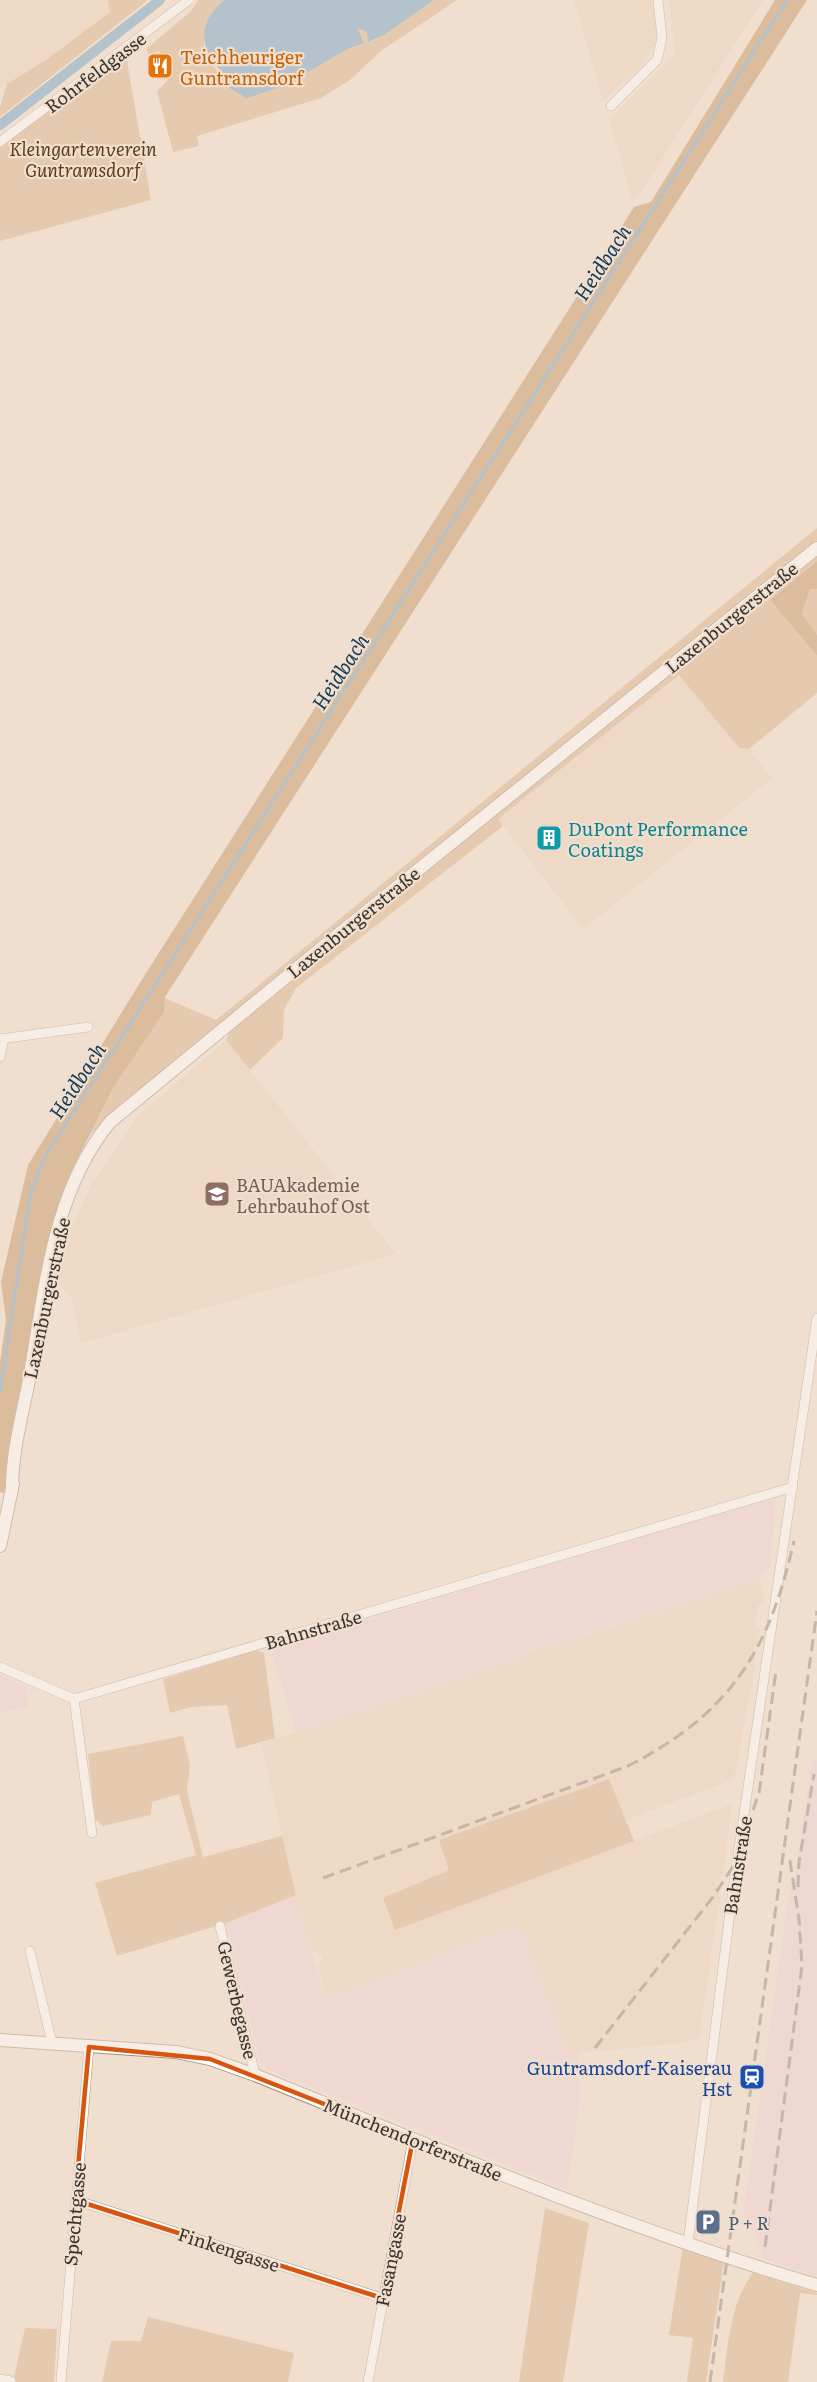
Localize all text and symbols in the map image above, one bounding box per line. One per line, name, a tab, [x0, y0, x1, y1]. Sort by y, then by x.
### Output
street label: Rohrfeldgasse	[39, 25, 151, 119]
place label: Teichheuriger Guntramsdorf	[180, 43, 305, 91]
restaurant icon: Teichheuriger Guntramsdorf	[145, 51, 175, 81]
park label: Kleingartenverein Guntramsdorf	[9, 135, 157, 183]
water label: Heidbach	[565, 218, 637, 306]
street label: Laxenburgerstraße	[659, 555, 803, 679]
water label: Heidbach	[303, 627, 375, 715]
place label: DuPont Performance Coatings	[568, 815, 748, 863]
building icon: DuPont Performance Coatings	[534, 823, 564, 853]
street label: Laxenburgerstraße	[281, 860, 425, 984]
water label: Heidbach	[40, 1036, 112, 1124]
place label: BAUAkademie Lehrbauhof Ost	[236, 1171, 371, 1219]
school or university icon: BAUAkademie Lehrbauhof Ost	[202, 1179, 232, 1209]
street label: Laxenburgerstraße	[16, 1215, 76, 1381]
street label: Bahnstraße	[261, 1602, 365, 1656]
street label: Bahnstraße	[716, 1814, 758, 1916]
street label: Gewerbegasse	[211, 1938, 265, 2062]
place label: Guntramsdorf-Kaiserau Hst	[527, 2054, 733, 2102]
station icon: Guntramsdorf-Kaiserau Hst	[737, 2062, 767, 2092]
street label: Münchendorferstraße	[319, 2091, 507, 2187]
street label: Spechtgasse	[56, 2161, 92, 2267]
parking icon: P + R	[693, 2207, 723, 2237]
place label: P + R	[728, 2209, 770, 2236]
street label: Fasangasse	[368, 2211, 412, 2309]
street label: Finkengasse	[175, 2220, 283, 2278]

